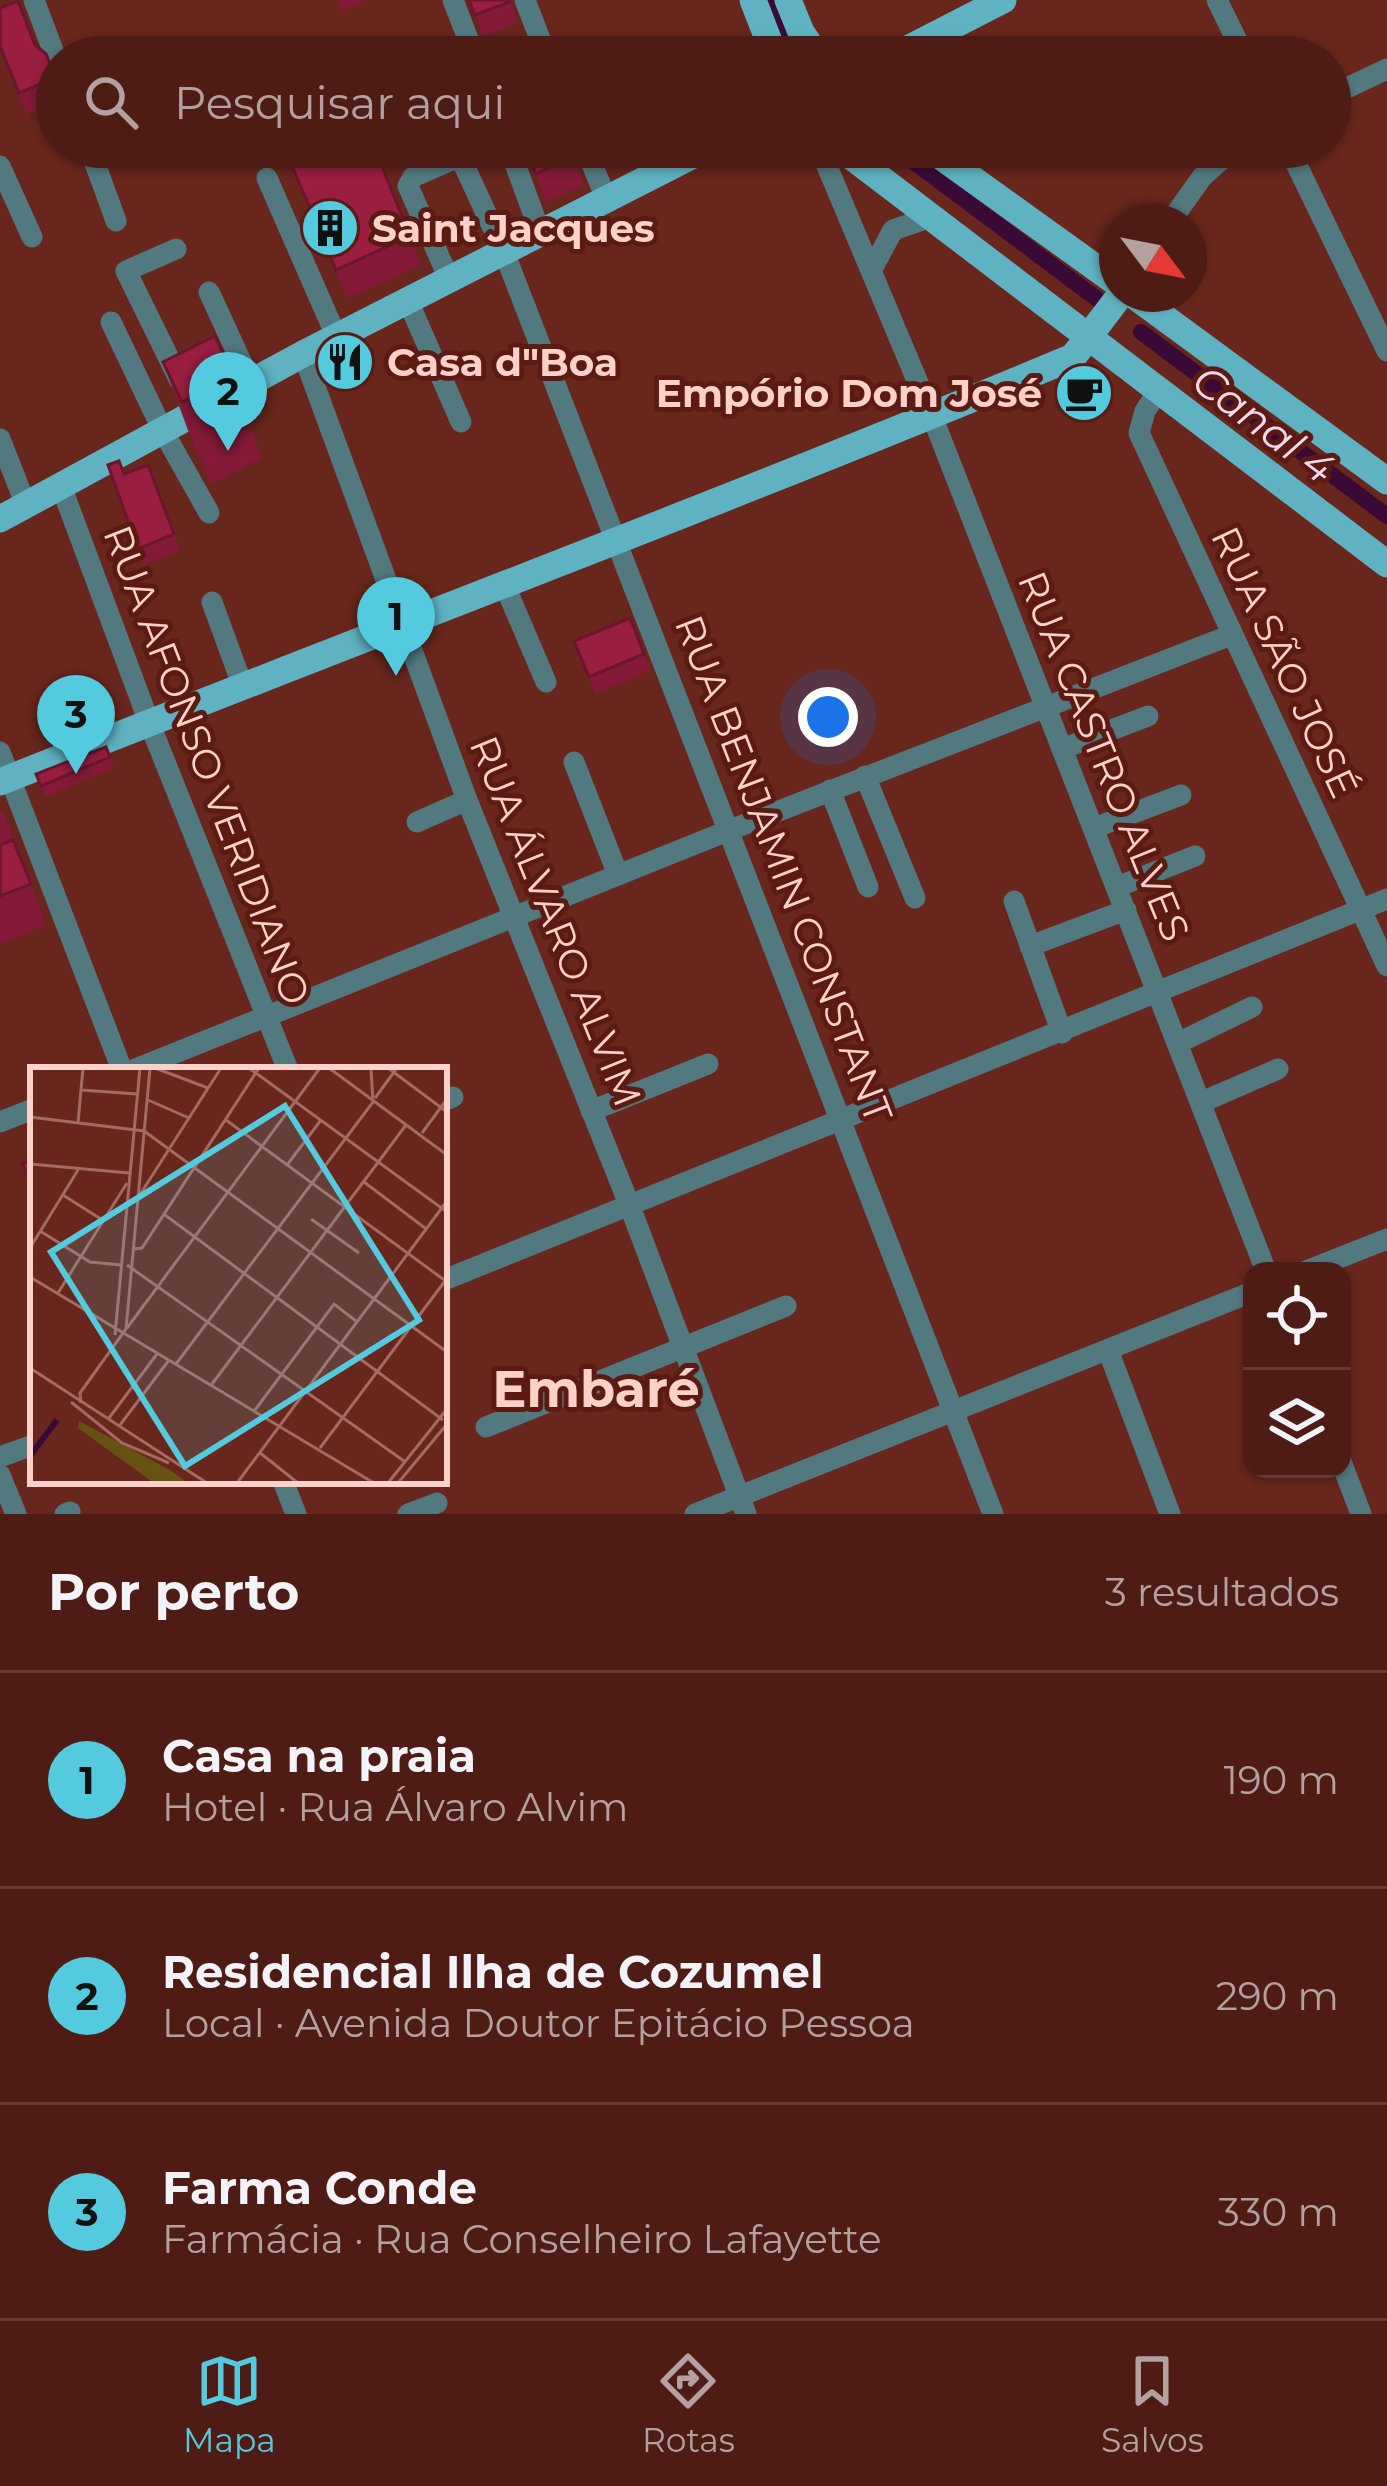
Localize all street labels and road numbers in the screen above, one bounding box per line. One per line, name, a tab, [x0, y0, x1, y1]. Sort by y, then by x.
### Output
street label: RUA AFONSO VERIDIANO	[93, 519, 321, 1011]
street label: RUA SÃO JOSÉ	[1201, 519, 1369, 805]
street label: RUA CASTRO ALVES	[1008, 564, 1200, 948]
street label: RUA BENJAMIN CONSTANT	[665, 609, 903, 1130]
street label: RUA ÁLVARO ALVIM	[460, 729, 652, 1113]

